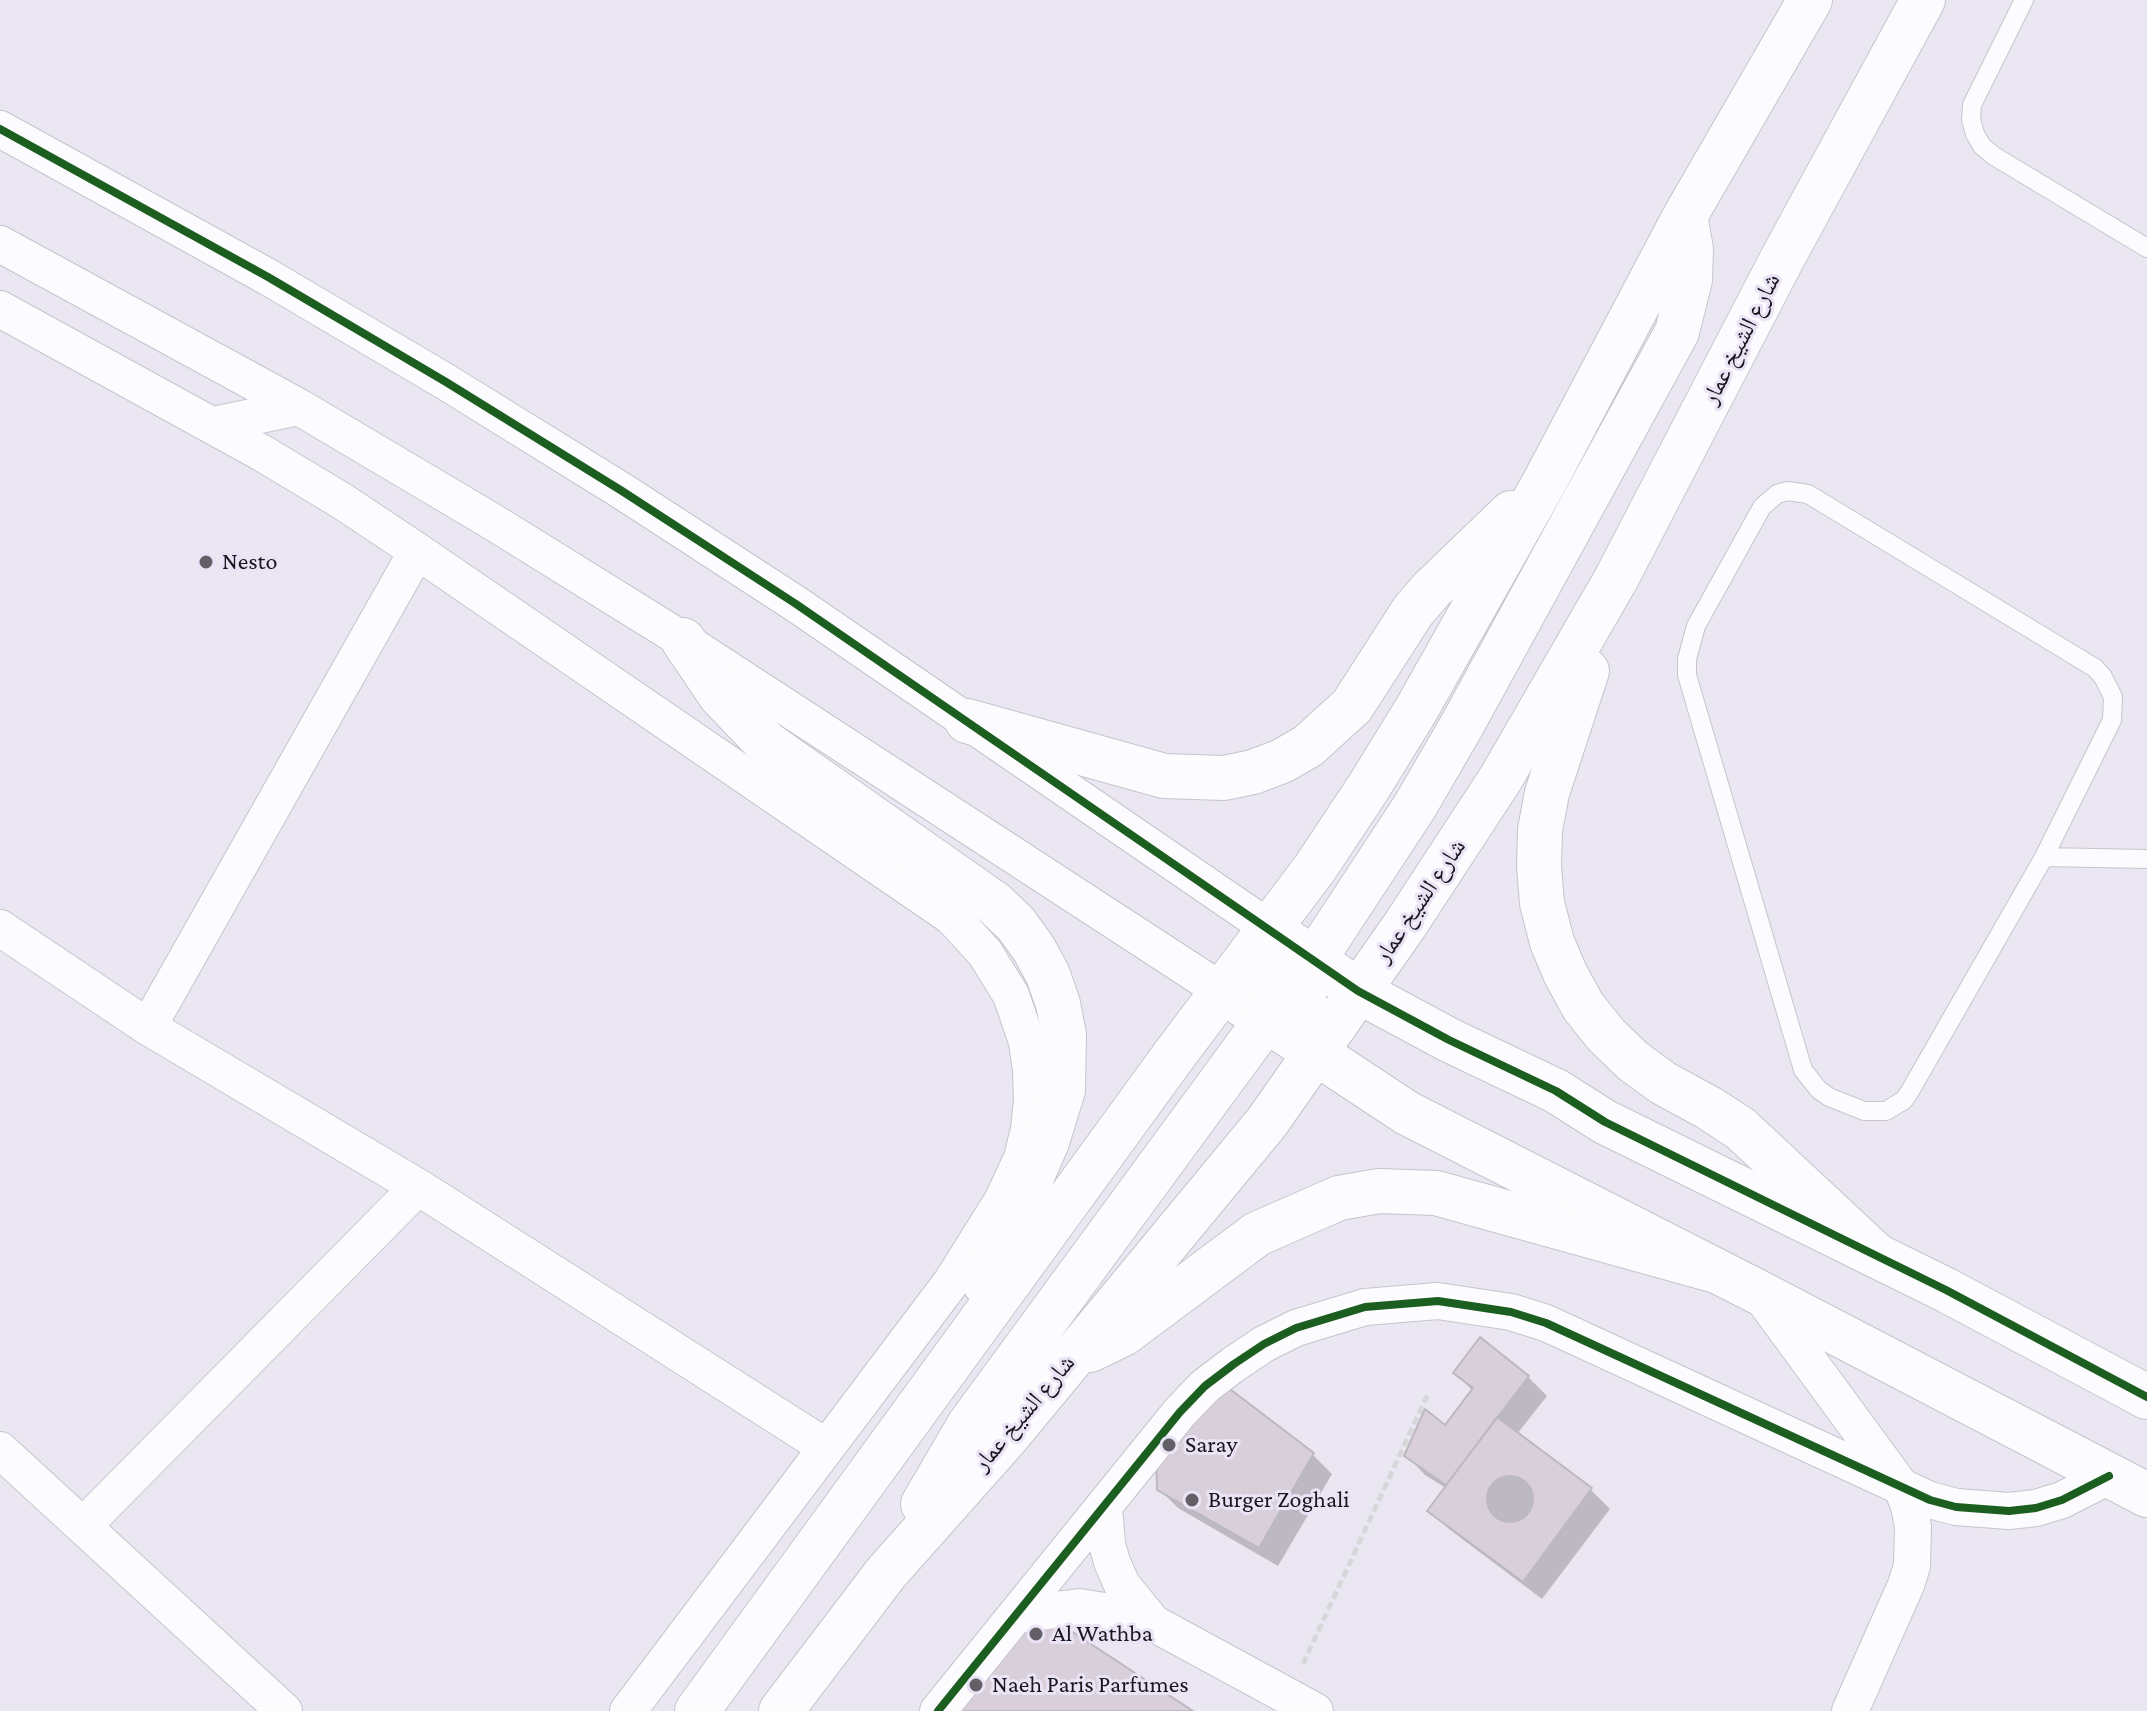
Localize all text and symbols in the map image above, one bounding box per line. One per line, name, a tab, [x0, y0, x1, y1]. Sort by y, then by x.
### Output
street label: شارع الشيخ عمار	[1696, 269, 1786, 409]
place label: Nesto	[222, 548, 277, 576]
marker: Nesto	[197, 553, 215, 571]
street label: شارع الشيخ عمار	[1368, 834, 1472, 968]
street label: شارع الشيخ عمار	[967, 1349, 1081, 1477]
place label: Saray	[1185, 1431, 1237, 1459]
marker: Saray	[1160, 1436, 1178, 1454]
place label: Burger Zoghali	[1208, 1486, 1350, 1514]
marker: Burger Zoghali	[1183, 1491, 1201, 1509]
place label: Al Wathba	[1052, 1620, 1153, 1648]
marker: Al Wathba	[1027, 1625, 1045, 1643]
place label: Naeh Paris Parfumes	[992, 1671, 1189, 1699]
marker: Naeh Paris Parfumes	[967, 1676, 985, 1694]

